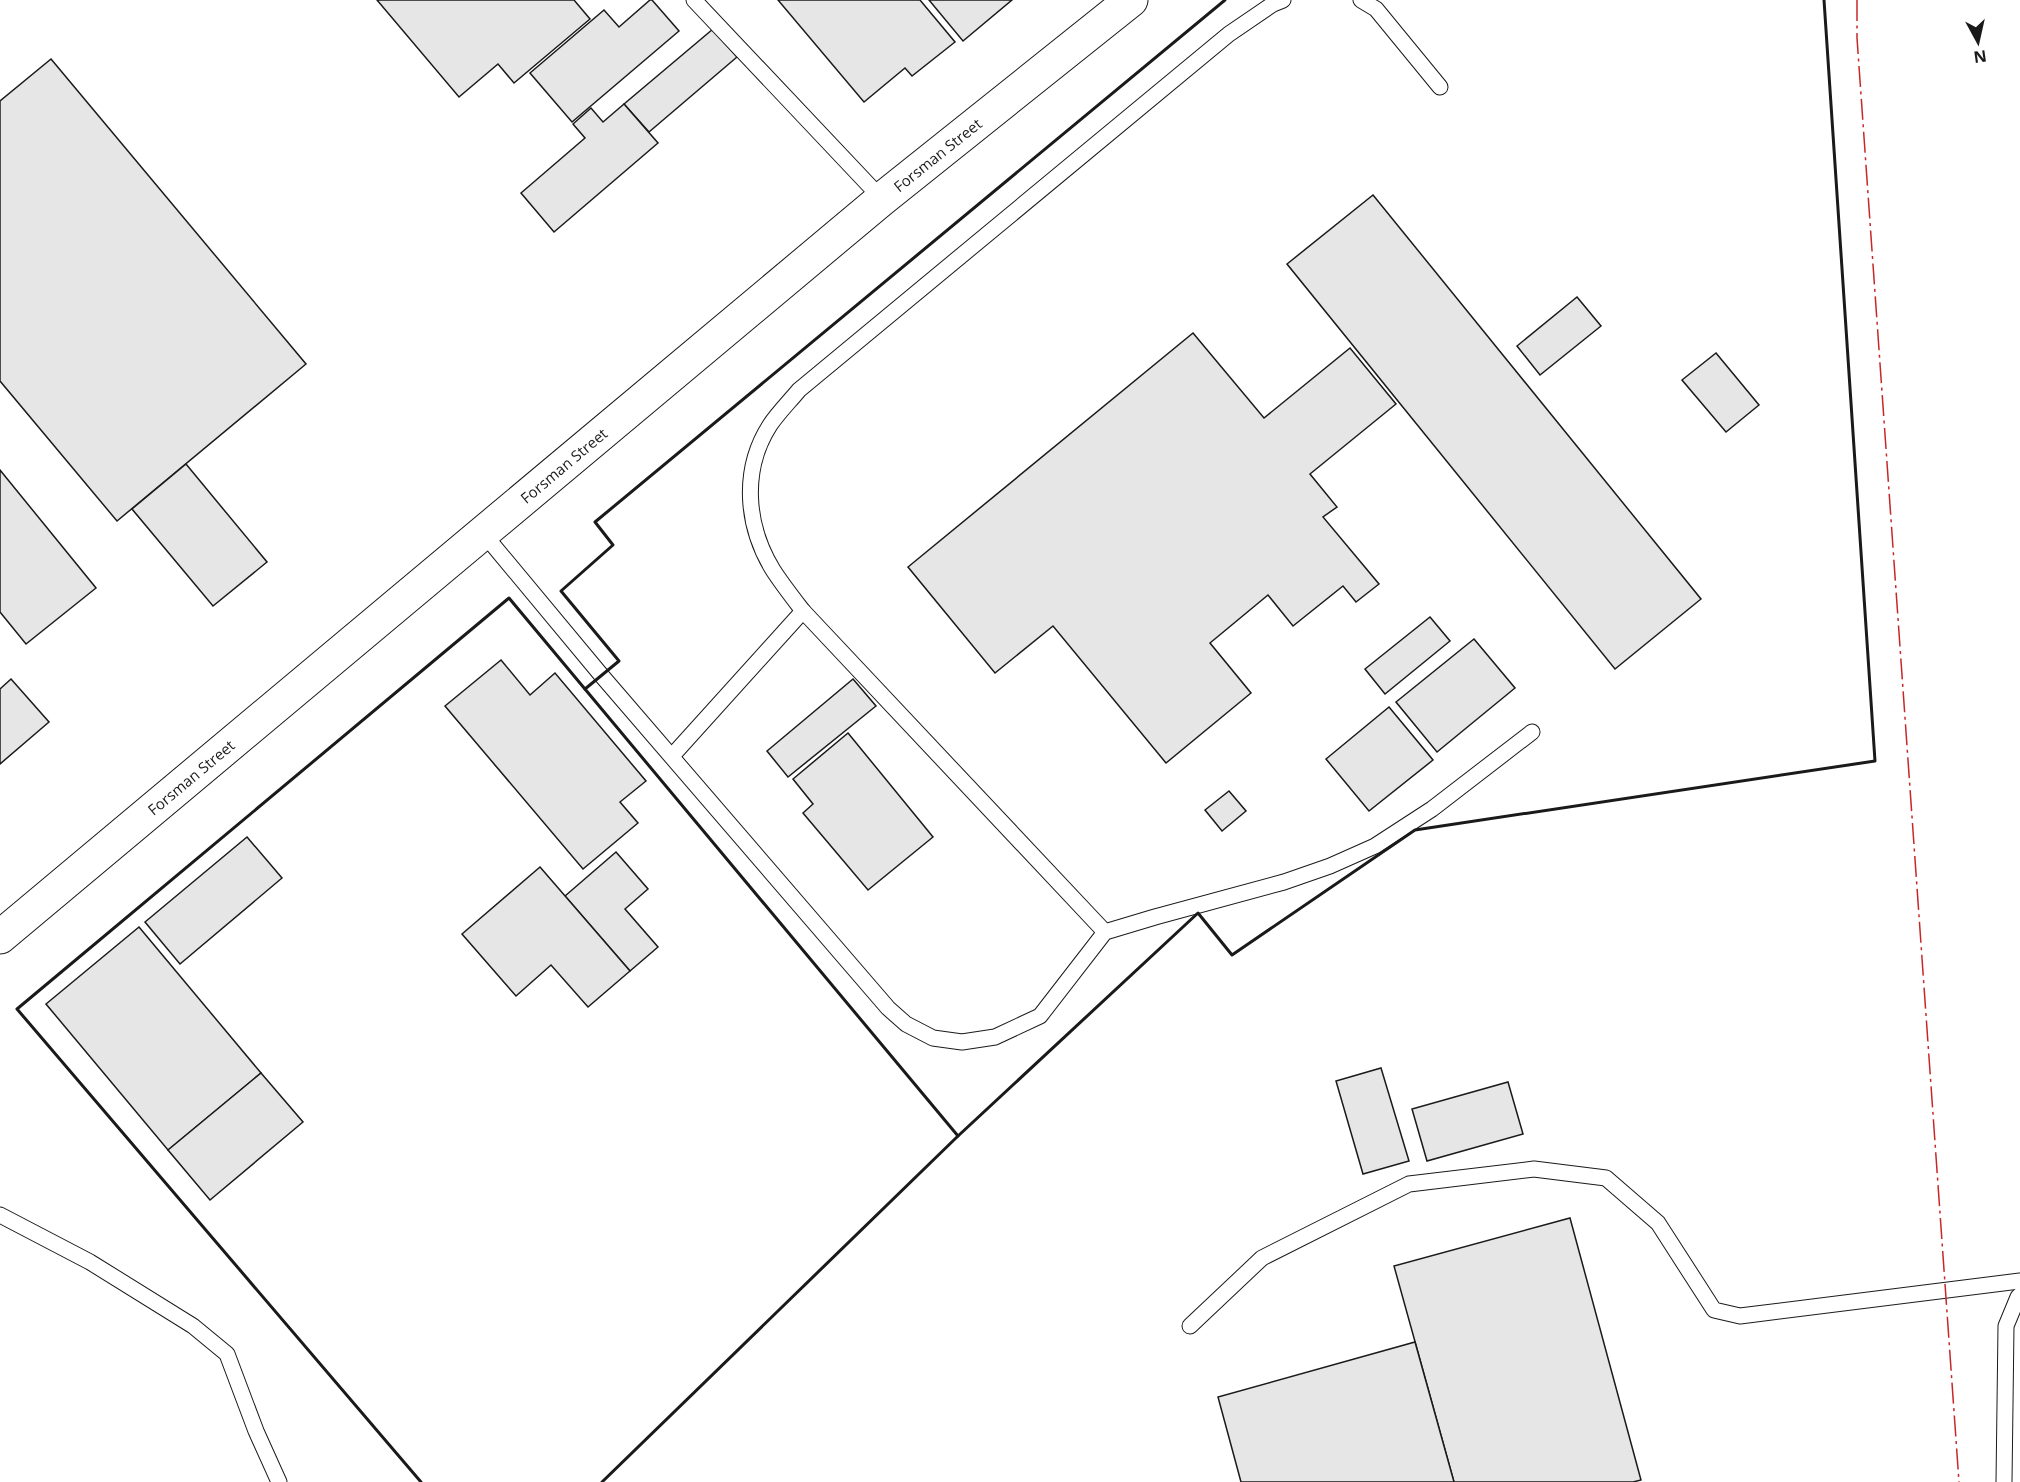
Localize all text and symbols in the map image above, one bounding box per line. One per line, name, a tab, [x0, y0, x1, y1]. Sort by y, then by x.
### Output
north arrow	[1948, 12, 2008, 72]
text: N	[1972, 45, 1988, 69]
street label: Forsman Street	[889, 113, 986, 196]
street label: Forsman Street	[516, 423, 611, 507]
street label: Forsman Street	[143, 735, 239, 819]

